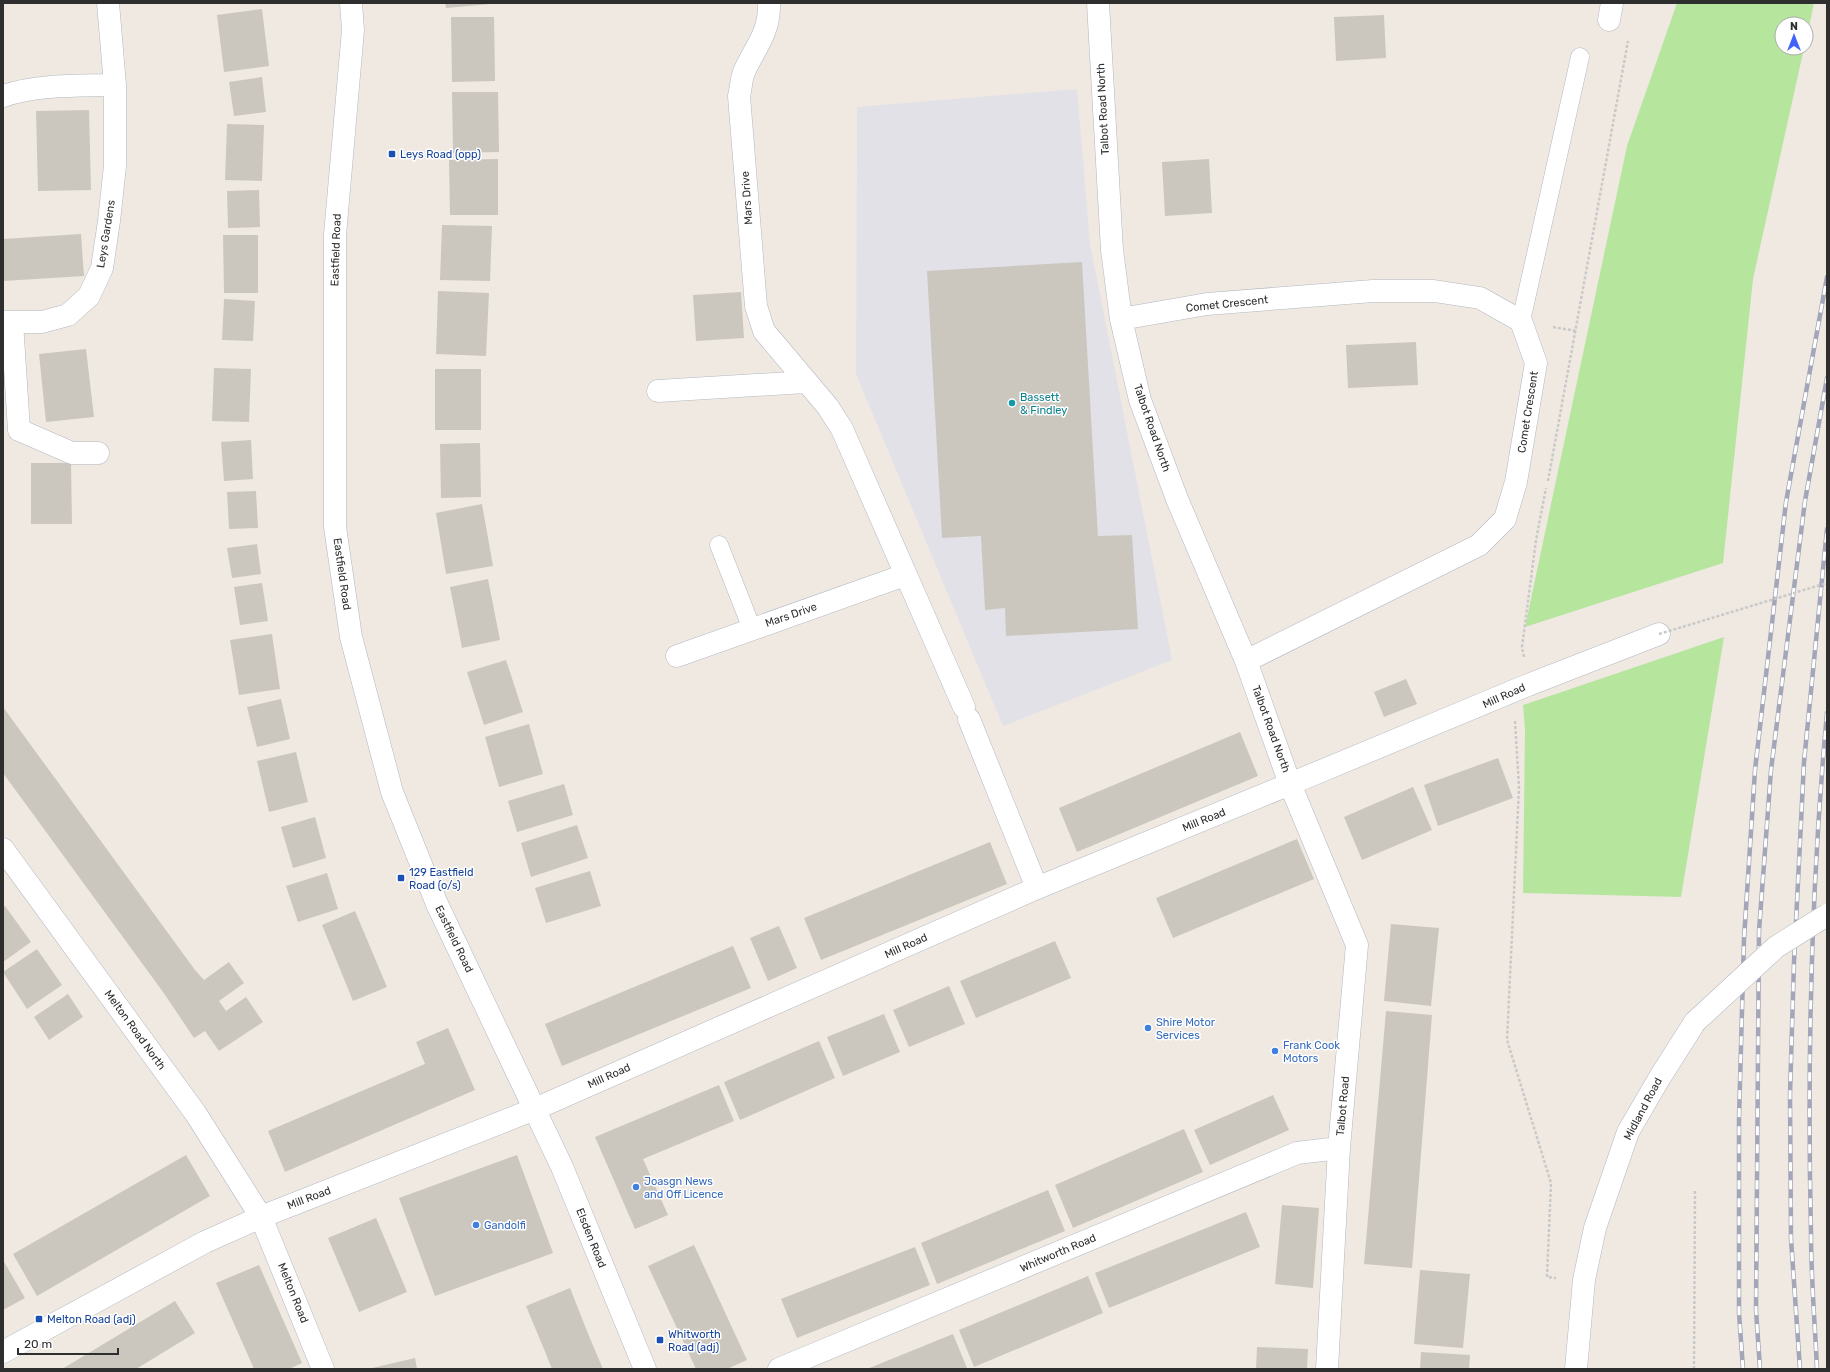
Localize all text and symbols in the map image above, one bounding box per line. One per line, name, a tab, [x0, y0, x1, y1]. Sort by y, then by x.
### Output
north arrow	[1774, 16, 1814, 56]
text: N	[1790, 20, 1798, 33]
street label: Talbot Road North	[1094, 63, 1112, 155]
place label: Leys Road (opp)	[400, 148, 481, 161]
marker: Leys Road (opp)	[387, 149, 397, 159]
street label: Mars Drive	[739, 171, 755, 225]
street label: Leys Gardens	[94, 199, 118, 269]
street label: Eastfield Road	[328, 213, 344, 287]
street label: Comet Crescent	[1185, 293, 1270, 315]
street label: Comet Crescent	[1515, 369, 1541, 454]
street label: Talbot Road North	[1131, 382, 1173, 474]
place label: Bassett & Findley	[1020, 391, 1067, 417]
marker: Bassett & Findley	[1007, 398, 1017, 408]
street label: Eastfield Road	[330, 537, 354, 611]
street label: Mars Drive	[763, 600, 819, 630]
street label: Mill Road	[1481, 681, 1527, 711]
street label: Talbot Road North	[1249, 684, 1293, 774]
street label: Mill Road	[1180, 805, 1228, 835]
place label: 129 Eastfield Road (o/s)	[409, 866, 473, 892]
marker: 129 Eastfield Road (o/s)	[396, 873, 406, 883]
street label: Eastfield Road	[432, 903, 476, 975]
street label: Mill Road	[883, 931, 929, 961]
street label: Melton Road North	[102, 988, 168, 1072]
place label: Shire Motor Services	[1156, 1016, 1216, 1042]
marker: Shire Motor Services	[1143, 1023, 1153, 1033]
place label: Frank Cook Motors	[1283, 1039, 1340, 1065]
marker: Frank Cook Motors	[1270, 1046, 1280, 1056]
street label: Mill Road	[586, 1061, 632, 1091]
street label: Talbot Road	[1334, 1076, 1352, 1136]
street label: Midland Road	[1621, 1076, 1665, 1142]
place label: Joasgn News and Off Licence	[644, 1175, 723, 1201]
marker: Joasgn News and Off Licence	[631, 1182, 641, 1192]
street label: Mill Road	[285, 1184, 333, 1212]
street label: Elsden Road	[573, 1206, 609, 1270]
place label: Gandolfi	[484, 1219, 526, 1232]
marker: Gandolfi	[471, 1220, 481, 1230]
street label: Whitworth Road	[1018, 1231, 1098, 1275]
street label: Melton Road	[275, 1261, 311, 1325]
place label: Melton Road (adj)	[47, 1313, 136, 1326]
marker: Melton Road (adj)	[34, 1314, 44, 1324]
place label: Whitworth Road (adj)	[668, 1328, 721, 1354]
scale bar	[18, 1330, 118, 1356]
marker: Whitworth Road (adj)	[655, 1335, 665, 1345]
text: 20 m	[24, 1337, 52, 1351]

